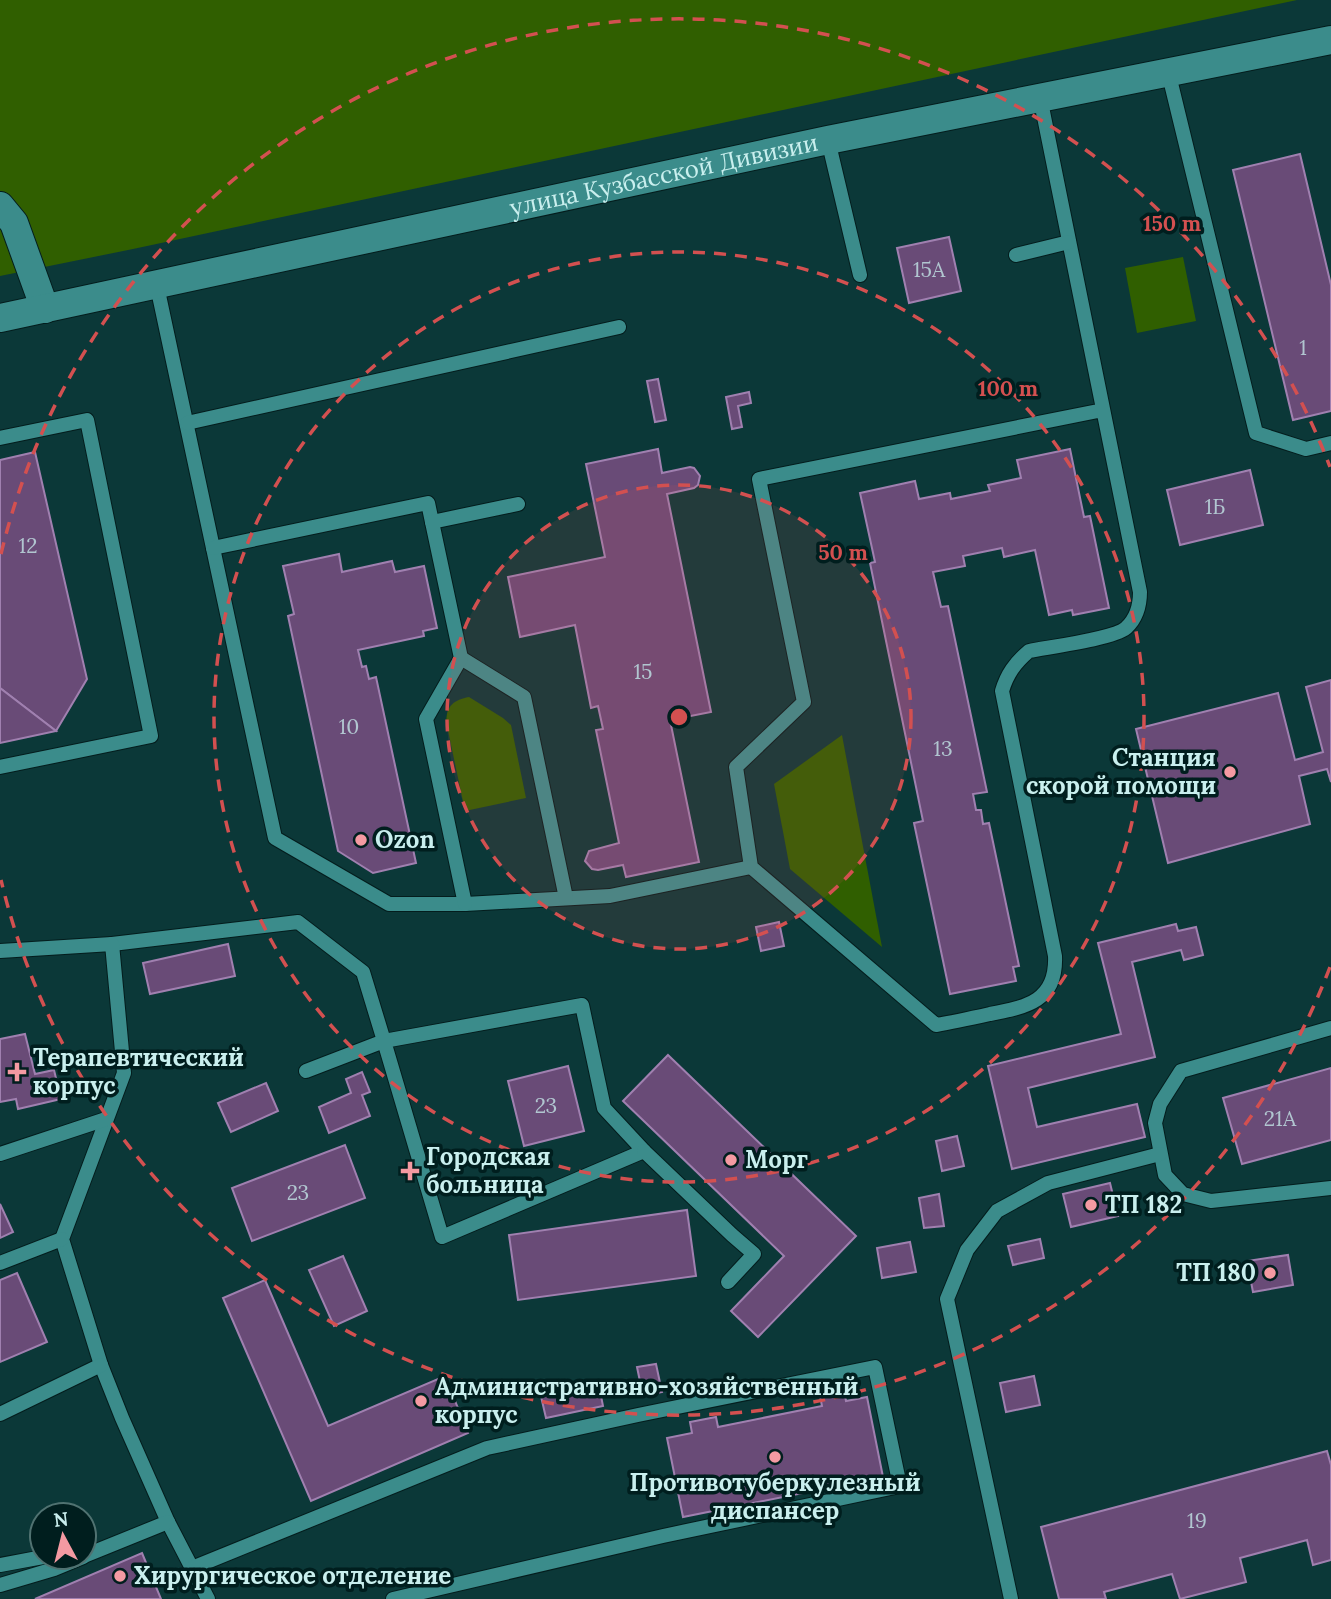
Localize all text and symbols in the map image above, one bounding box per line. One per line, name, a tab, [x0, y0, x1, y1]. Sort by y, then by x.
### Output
street label: улица Кузбасской Дивизии	[507, 127, 821, 223]
text: 150 m	[1143, 210, 1201, 237]
house number: 15А	[913, 256, 946, 283]
house number: 1	[1299, 334, 1307, 361]
text: 100 m	[978, 375, 1038, 402]
house number: 1Б	[1205, 493, 1225, 520]
house number: 12	[19, 532, 37, 559]
text: 50 m	[818, 539, 868, 566]
house number: 15	[633, 658, 653, 685]
centre of rings	[667, 705, 691, 729]
house number: 10	[339, 713, 359, 740]
house number: 13	[933, 735, 953, 762]
place label: Станция скорой помощи	[1026, 742, 1216, 801]
marker: Станция скорой помощи	[1222, 764, 1238, 780]
place label: Ozon	[375, 824, 435, 855]
marker: Ozon	[353, 832, 369, 848]
place label: Терапевтический корпус	[33, 1042, 244, 1101]
marker: Терапевтический корпус	[7, 1062, 27, 1082]
house number: 23	[535, 1092, 557, 1119]
house number: 21А	[1264, 1105, 1297, 1132]
place label: Городская больница	[426, 1141, 551, 1200]
place label: Морг	[745, 1144, 808, 1175]
marker: Морг	[723, 1152, 739, 1168]
marker: Городская больница	[400, 1161, 420, 1181]
house number: 23	[287, 1179, 309, 1206]
place label: ТП 182	[1105, 1189, 1182, 1220]
marker: ТП 182	[1083, 1197, 1099, 1213]
place label: ТП 180	[1176, 1257, 1256, 1288]
marker: ТП 180	[1262, 1265, 1278, 1281]
place label: Административно-хозяйственный корпус	[435, 1371, 859, 1430]
marker: Административно-хозяйственный корпус	[413, 1393, 429, 1409]
marker: Противотуберкулезный диспансер	[767, 1449, 783, 1465]
place label: Противотуберкулезный диспансер	[629, 1467, 921, 1526]
north arrow	[28, 1501, 98, 1571]
text: N	[52, 1506, 70, 1532]
house number: 19	[1187, 1507, 1207, 1534]
place label: Хирургическое отделение	[134, 1560, 451, 1591]
marker: Хирургическое отделение	[112, 1568, 128, 1584]

